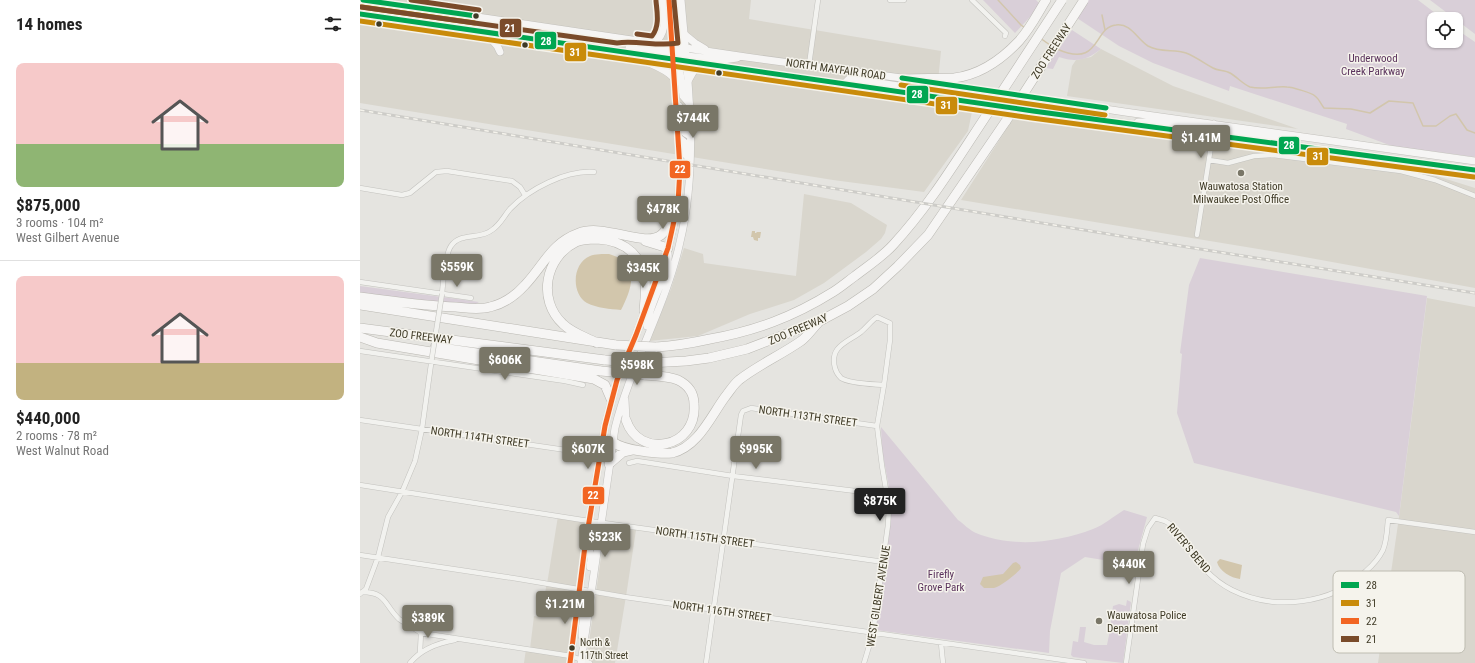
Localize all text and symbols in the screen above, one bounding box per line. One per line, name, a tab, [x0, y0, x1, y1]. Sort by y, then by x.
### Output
unlabelled marker	[471, 11, 481, 21]
map controls	[1427, 12, 1463, 48]
button: locate	[1427, 12, 1463, 48]
icon: filters	[322, 13, 344, 35]
text: 14 homes	[16, 14, 82, 34]
line badge: 21	[499, 18, 522, 38]
unlabelled marker	[374, 19, 384, 29]
street label: ZOO FREEWAY	[1029, 21, 1074, 81]
text: 21	[504, 22, 516, 35]
line badge: 28	[534, 31, 557, 50]
text: 28	[540, 35, 552, 48]
unlabelled marker	[520, 40, 530, 50]
line badge: 31	[564, 42, 587, 62]
text: 31	[569, 46, 581, 59]
park label: Underwood Creek Parkway	[1341, 52, 1405, 78]
street label: NORTH MAYFAIR ROAD	[785, 56, 887, 83]
unlabelled marker	[714, 68, 724, 78]
line badge: 28	[906, 85, 929, 104]
text: 28	[911, 88, 923, 101]
icon: home	[144, 89, 216, 161]
line badge: 31	[935, 96, 958, 115]
text: 31	[940, 99, 952, 112]
pin: $744K	[665, 105, 721, 139]
text: $744K	[676, 110, 710, 125]
pin: $1.41M	[1168, 125, 1234, 159]
text: $1.41M	[1181, 130, 1221, 145]
line badge: 28	[1278, 136, 1300, 155]
text: 28	[1283, 139, 1295, 152]
line badge: 31	[1306, 147, 1329, 166]
text: 31	[1312, 150, 1324, 163]
line badge: 22	[669, 160, 691, 179]
text: 22	[674, 163, 686, 176]
marker: Wauwatosa Station Milwaukee Post Office	[1236, 168, 1246, 178]
place label: Wauwatosa Station Milwaukee Post Office	[1193, 180, 1289, 206]
text: $875,000	[16, 195, 80, 215]
pin: $478K	[635, 196, 691, 230]
text: $478K	[646, 201, 680, 216]
text: 3 rooms · 104 m²	[16, 215, 103, 230]
text: West Gilbert Avenue	[16, 230, 119, 245]
pin: $559K	[429, 254, 485, 288]
pin: $345K	[615, 255, 671, 289]
text: $559K	[440, 259, 474, 274]
text: $345K	[626, 260, 660, 275]
icon: home	[144, 302, 216, 374]
street label: ZOO FREEWAY	[767, 311, 830, 348]
street label: ZOO FREEWAY	[389, 326, 453, 347]
pin: $606K	[477, 347, 533, 381]
text: $606K	[488, 352, 522, 367]
pin: $598K	[609, 352, 665, 386]
text: $598K	[620, 357, 654, 372]
street label: NORTH 113TH STREET	[758, 403, 858, 430]
text: $440,000	[16, 408, 80, 428]
street label: NORTH 114TH STREET	[430, 424, 530, 451]
text: 2 rooms · 78 m²	[16, 428, 97, 443]
pin: $607K	[560, 436, 616, 470]
pin: $995K	[728, 436, 784, 470]
text: $607K	[571, 441, 605, 456]
text: $995K	[739, 441, 773, 456]
text: West Walnut Road	[16, 443, 109, 458]
line badge: 22	[582, 486, 605, 505]
pin: $875K	[852, 488, 908, 522]
text: 22	[587, 489, 599, 502]
text: $875K	[863, 493, 897, 508]
street label: RIVER'S BEND	[1164, 521, 1213, 576]
pin: $523K	[577, 524, 633, 558]
street label: NORTH 115TH STREET	[655, 524, 755, 551]
text: $523K	[588, 529, 622, 544]
street label: WEST GILBERT AVENUE	[864, 544, 893, 648]
pin: $440K	[1101, 551, 1157, 585]
text: $440K	[1112, 556, 1146, 571]
park label: Firefly Grove Park	[917, 568, 965, 594]
legend	[1333, 571, 1465, 653]
text: 28	[1366, 579, 1377, 592]
pin: $1.21M	[532, 591, 598, 625]
text: $1.21M	[545, 596, 585, 611]
text: 31	[1366, 597, 1377, 610]
street label: NORTH 116TH STREET	[672, 598, 772, 625]
pin: $389K	[400, 605, 456, 639]
place label: Wauwatosa Police Department	[1107, 609, 1187, 635]
text: $389K	[411, 610, 445, 625]
text: 22	[1366, 615, 1377, 628]
marker: Wauwatosa Police Department	[1094, 616, 1104, 626]
text: 21	[1366, 633, 1377, 646]
place label: North & 117th Street	[580, 637, 628, 661]
marker: North & 117th Street	[567, 643, 577, 653]

